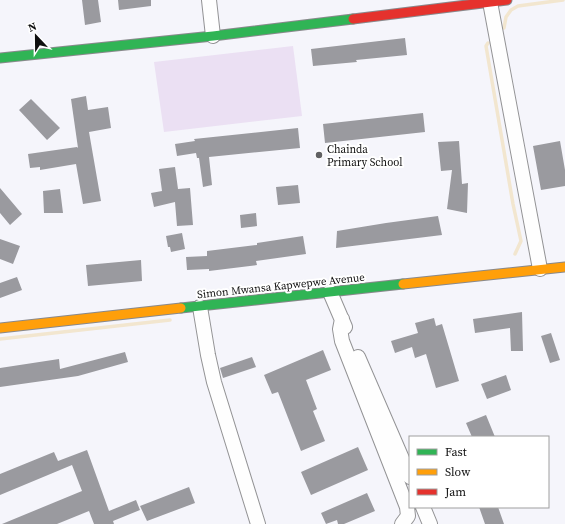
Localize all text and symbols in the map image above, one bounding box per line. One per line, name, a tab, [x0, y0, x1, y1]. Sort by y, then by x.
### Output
north arrow	[16, 16, 56, 56]
text: N	[26, 19, 39, 36]
place label: Chainda Primary School	[327, 142, 402, 170]
marker: Chainda Primary School	[314, 150, 324, 160]
street label: Simon Mwansa Kapwepwe Avenue	[196, 270, 366, 302]
legend	[409, 436, 549, 508]
text: Fast	[445, 444, 467, 460]
text: Slow	[445, 464, 471, 480]
text: Jam	[444, 484, 466, 500]

